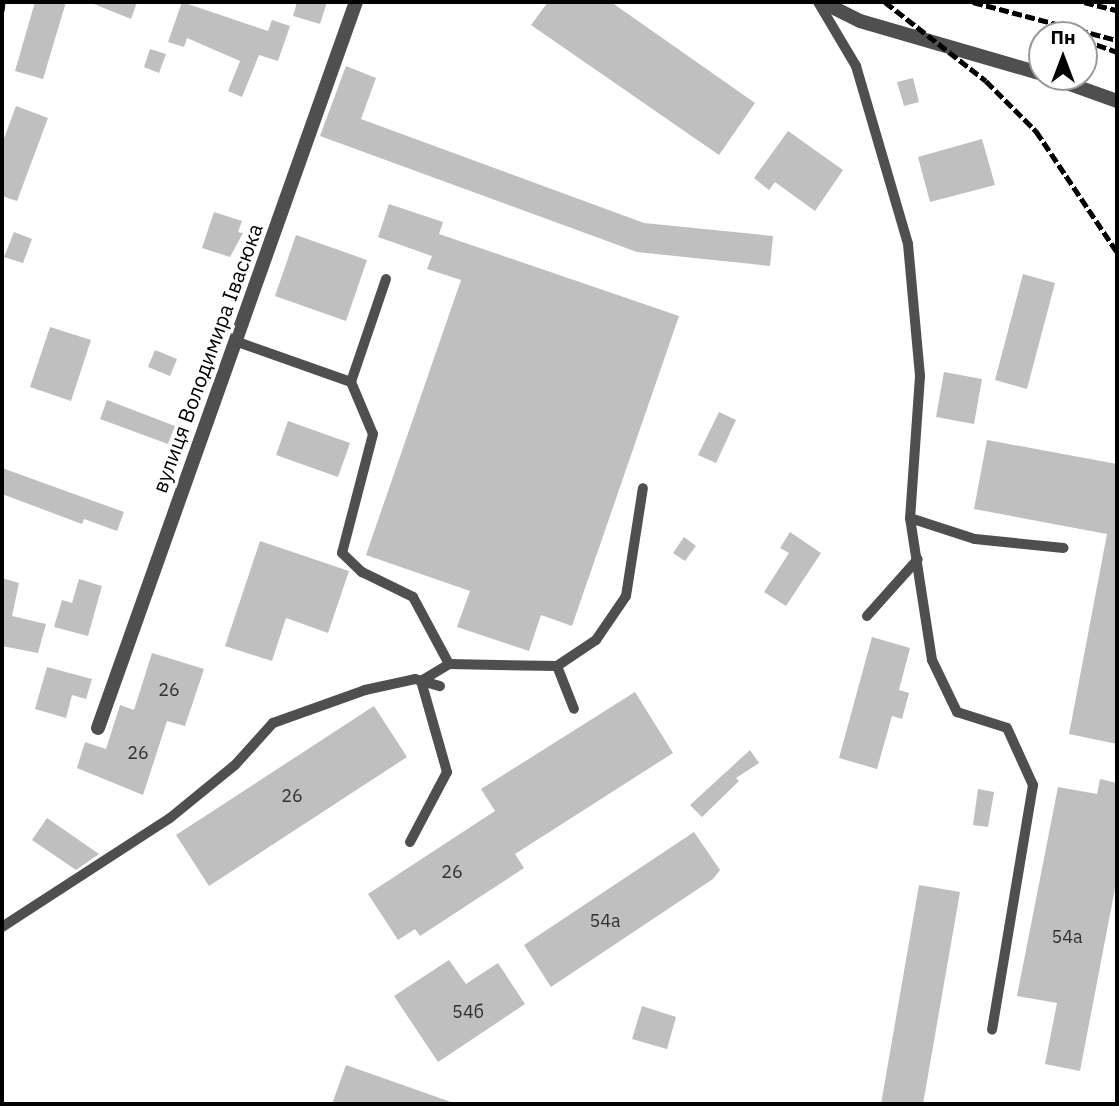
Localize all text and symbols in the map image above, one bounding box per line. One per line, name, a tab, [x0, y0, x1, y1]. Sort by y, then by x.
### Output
north arrow	[1028, 21, 1098, 91]
text: Пн	[1050, 25, 1076, 49]
street label: вулиця Володимира Івасюка	[146, 220, 268, 496]
house number: 26	[158, 679, 180, 701]
house number: 26	[127, 742, 149, 764]
house number: 26	[281, 785, 303, 807]
house number: 26	[441, 861, 463, 883]
house number: 54а	[589, 910, 621, 932]
house number: 54а	[1051, 926, 1083, 948]
house number: 54б	[452, 1001, 484, 1023]

